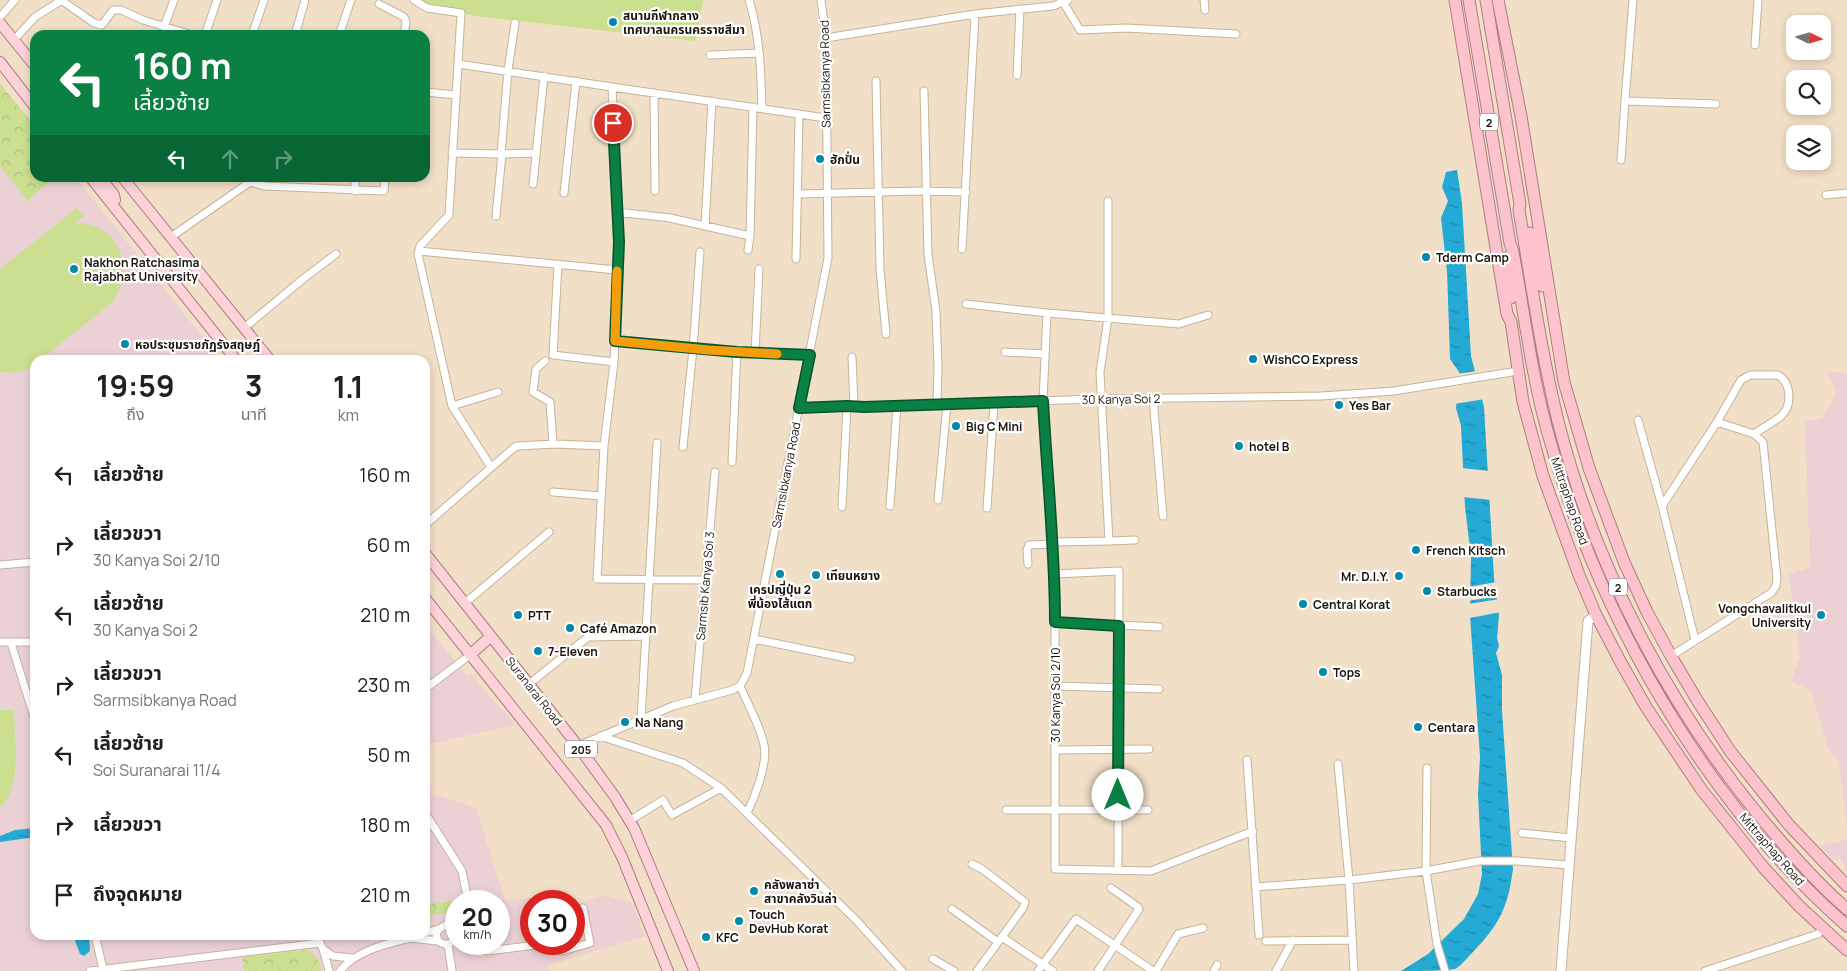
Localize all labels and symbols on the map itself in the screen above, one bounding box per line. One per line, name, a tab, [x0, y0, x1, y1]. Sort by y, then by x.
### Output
place label: สนามกีฬากลาง เทศบาลนครนครราชสีมา	[623, 7, 745, 38]
north arrow	[1786, 15, 1831, 60]
marker: สนามกีฬากลาง เทศบาลนครนครราชสีมา	[607, 16, 619, 28]
street label: Sarmsibkanya Road	[816, 20, 834, 128]
pin	[592, 102, 634, 144]
road number: 2	[1480, 114, 1498, 130]
place label: ฮักปั่น	[830, 151, 860, 168]
marker: ฮักปั่น	[814, 153, 826, 165]
place label: Tderm Camp	[1436, 249, 1509, 266]
marker: Tderm Camp	[1420, 251, 1432, 263]
place label: Nakhon Ratchasima Rajabhat University	[84, 254, 199, 285]
marker: Nakhon Ratchasima Rajabhat University	[68, 263, 80, 275]
place label: หอประชุมราชภัฏรังสฤษฎ์	[135, 336, 260, 353]
marker: หอประชุมราชภัฏรังสฤษฎ์	[119, 338, 131, 350]
place label: WishCO Express	[1263, 351, 1359, 368]
marker: WishCO Express	[1247, 353, 1259, 365]
street label: 30 Kanya Soi 2	[1081, 390, 1161, 408]
place label: Yes Bar	[1349, 397, 1391, 414]
marker: Yes Bar	[1333, 399, 1345, 411]
place label: Big C Mini	[966, 418, 1023, 435]
street label: Sarmsibkanya Road	[767, 420, 805, 530]
marker: Big C Mini	[950, 420, 962, 432]
place label: hotel B	[1249, 438, 1290, 455]
marker: hotel B	[1233, 440, 1245, 452]
street label: Mittraphap Road	[1547, 455, 1593, 547]
street label: Sarmsib Kanya Soi 3	[692, 531, 718, 641]
place label: French Kitsch	[1426, 542, 1505, 559]
marker: French Kitsch	[1410, 544, 1422, 556]
place label: เทียนหยาง	[826, 567, 880, 584]
marker: เครปญี่ปุ่น 2 พี่น้องไส้แตก	[774, 568, 786, 580]
place label: Mr. D.I.Y.	[1341, 568, 1389, 585]
marker: เทียนหยาง	[810, 569, 822, 581]
marker: Mr. D.I.Y.	[1393, 570, 1405, 582]
road number: 2	[1609, 578, 1627, 596]
place label: เครปญี่ปุ่น 2 พี่น้องไส้แตก	[748, 580, 812, 612]
place label: Starbucks	[1437, 583, 1497, 600]
marker: Starbucks	[1421, 585, 1433, 597]
place label: Central Korat	[1313, 596, 1390, 613]
marker: Central Korat	[1297, 598, 1309, 610]
place label: Vongchavalitkul University	[1718, 600, 1811, 631]
place label: PTT	[528, 607, 552, 624]
marker: PTT	[512, 609, 524, 621]
marker: Vongchavalitkul University	[1815, 609, 1827, 621]
place label: Café Amazon	[580, 620, 657, 637]
marker: Café Amazon	[564, 622, 576, 634]
place label: 7-Eleven	[548, 643, 598, 660]
marker: 7-Eleven	[532, 645, 544, 657]
street label: 30 Kanya Soi 2/10	[1047, 647, 1064, 743]
street label: Suranarai Road	[502, 653, 566, 729]
place label: Tops	[1333, 664, 1361, 681]
marker: Tops	[1317, 666, 1329, 678]
place label: Na Nang	[635, 714, 683, 731]
marker: Na Nang	[619, 716, 631, 728]
place label: Centara	[1428, 719, 1475, 736]
marker: Centara	[1412, 721, 1424, 733]
road number: 205	[565, 741, 597, 758]
position arrow	[1091, 768, 1143, 820]
street label: Mittraphap Road	[1736, 809, 1808, 889]
place label: คลังพลาซ่า สาขาคลังวินล่า	[764, 876, 837, 907]
marker: คลังพลาซ่า สาขาคลังวินล่า	[748, 885, 760, 897]
speed limit sign: 30	[520, 890, 585, 955]
place label: Touch DevHub Korat	[749, 906, 828, 937]
marker: Touch DevHub Korat	[733, 915, 745, 927]
place label: KFC	[716, 929, 739, 946]
marker: KFC	[700, 931, 712, 943]

